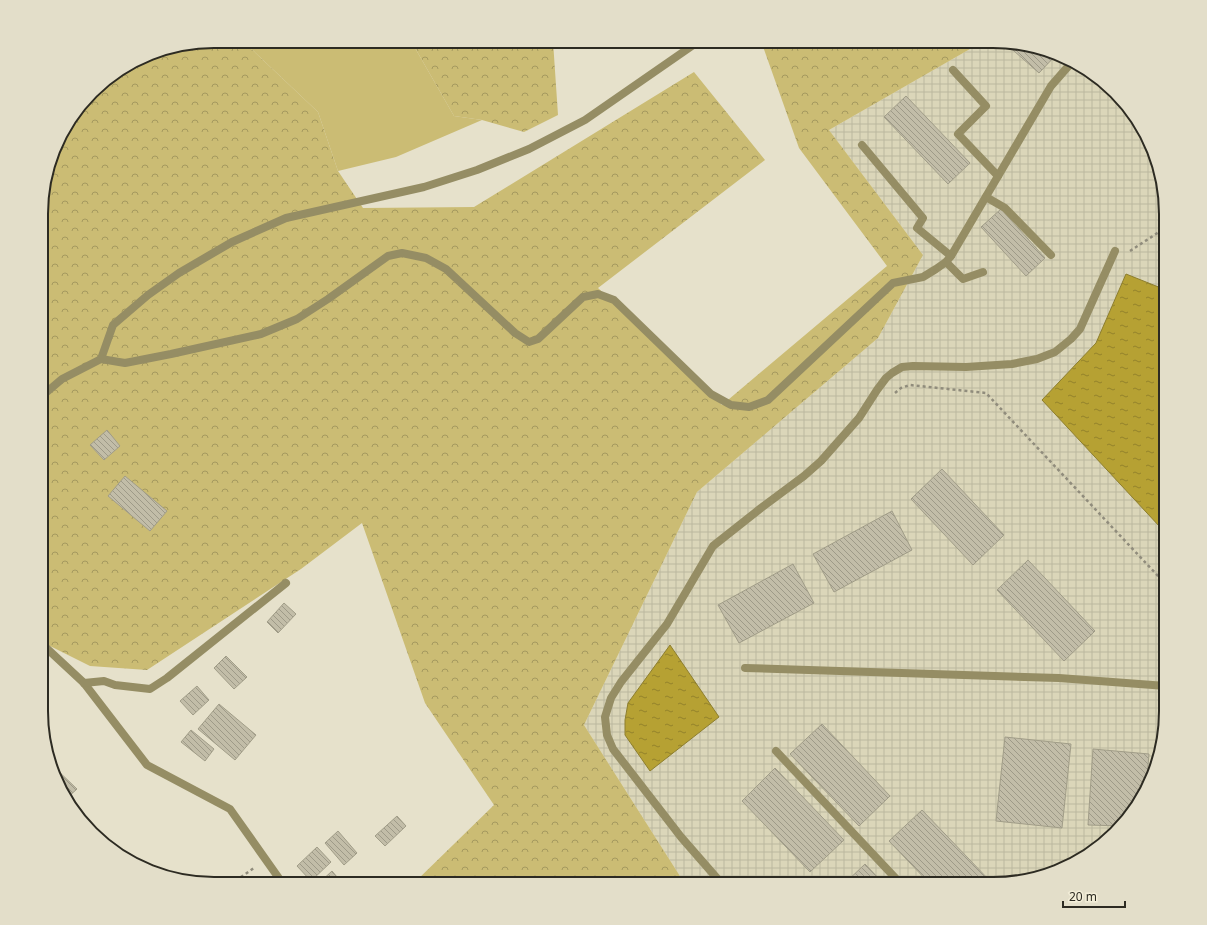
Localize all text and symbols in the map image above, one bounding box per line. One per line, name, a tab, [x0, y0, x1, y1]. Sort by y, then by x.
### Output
scale bar	[1063, 883, 1125, 909]
text: 20 m	[1069, 888, 1097, 905]

